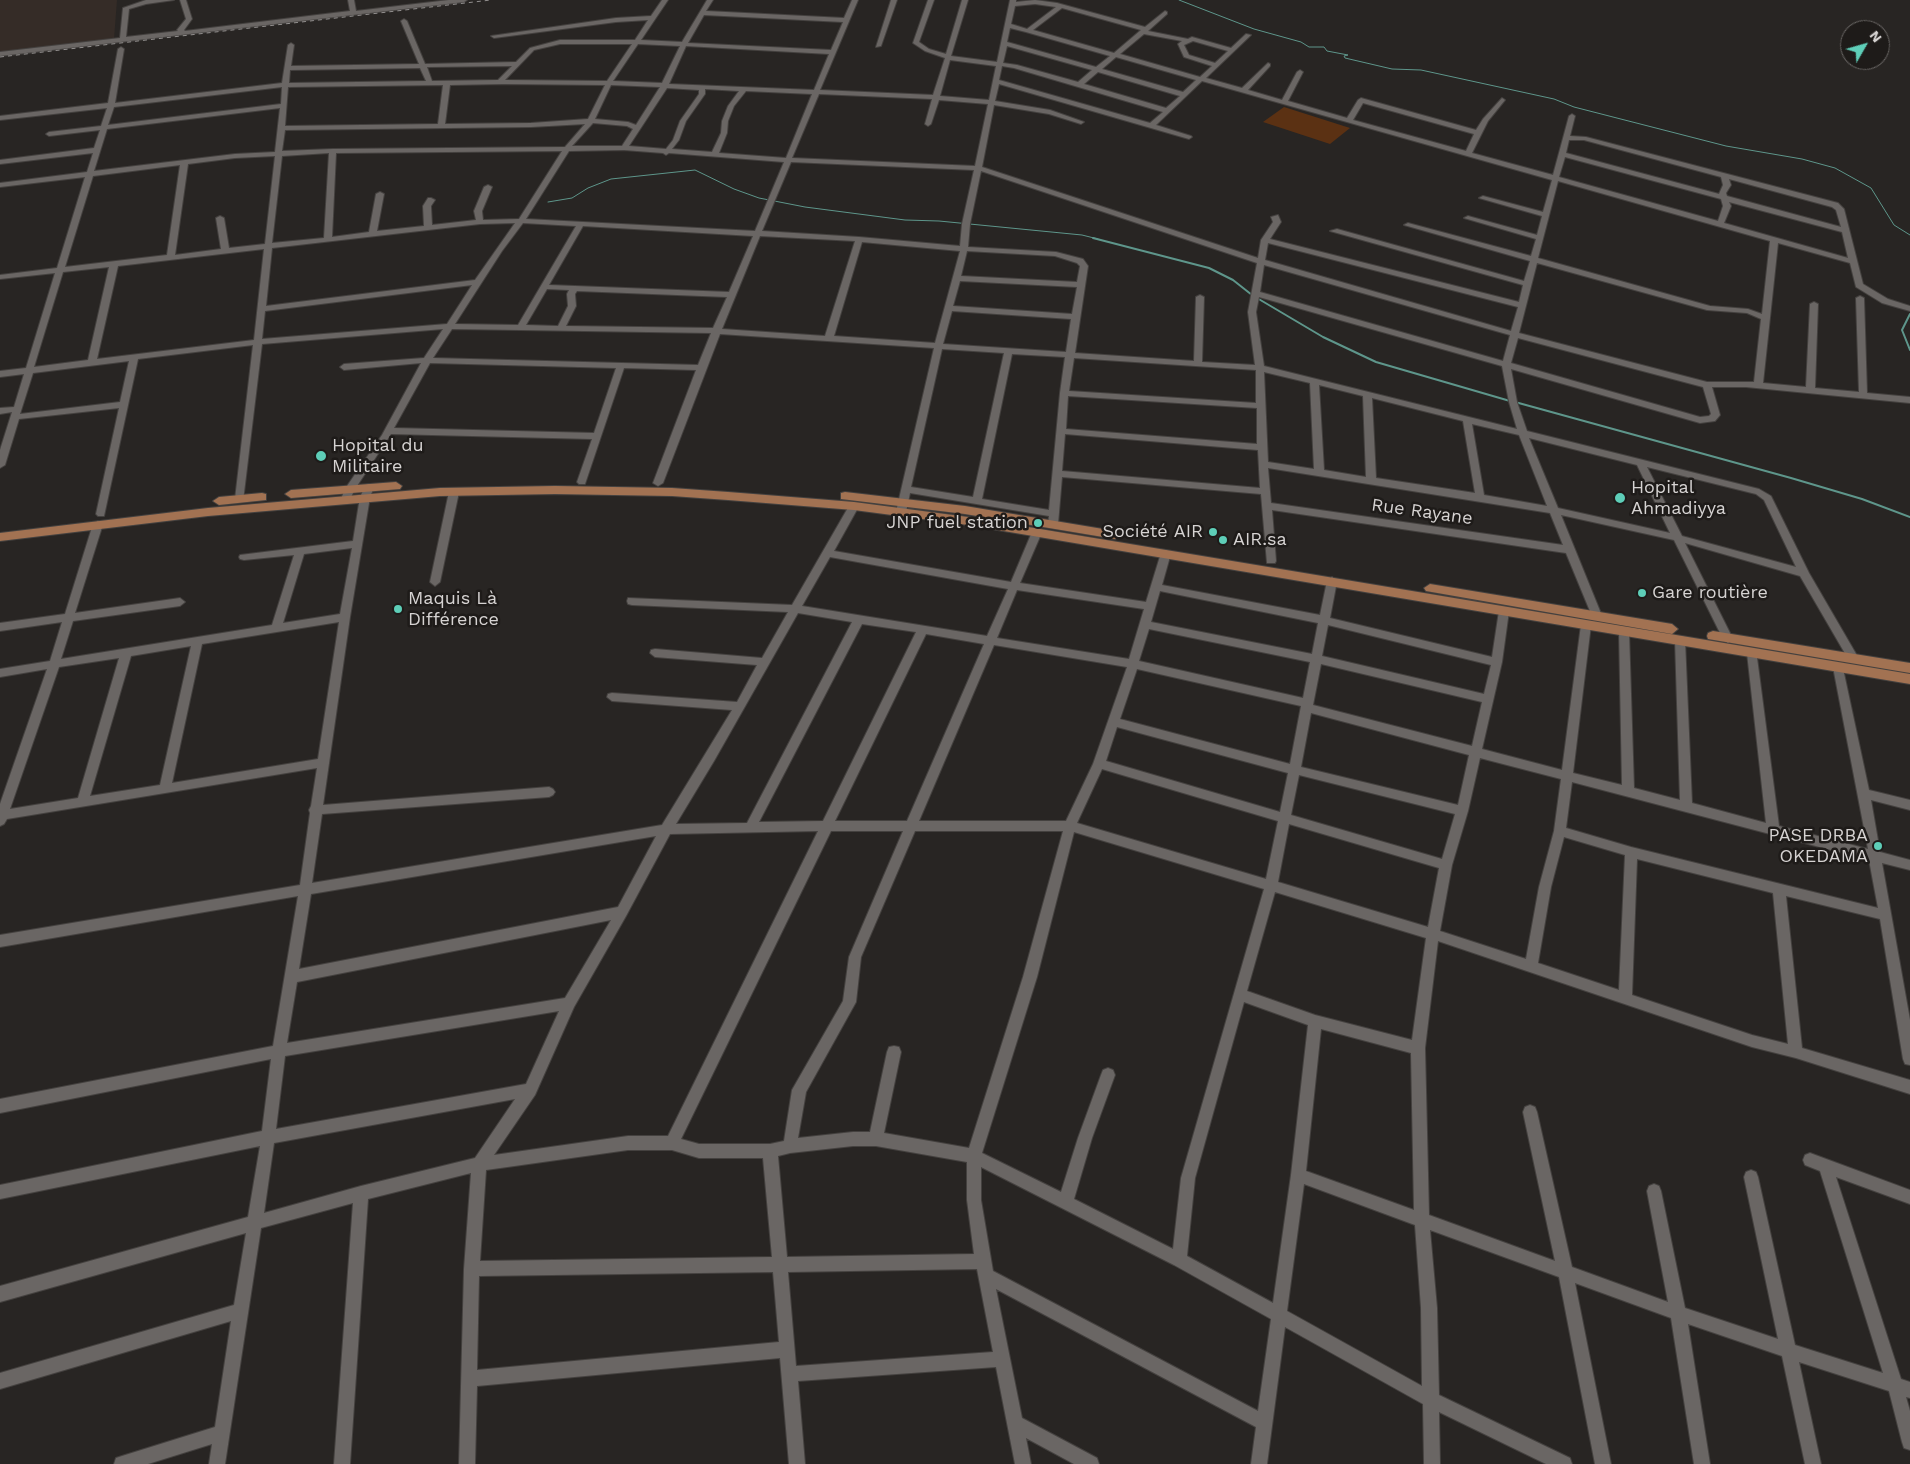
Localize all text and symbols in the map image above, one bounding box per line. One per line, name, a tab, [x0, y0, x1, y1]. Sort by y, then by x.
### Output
north arrow	[1840, 20, 1890, 70]
text: N	[1867, 27, 1886, 45]
place label: Hopital du Militaire	[332, 435, 424, 478]
marker: Hopital du Militaire	[314, 449, 328, 463]
place label: Hopital Ahmadiyya	[1631, 477, 1726, 520]
marker: Hopital Ahmadiyya	[1613, 491, 1627, 505]
street label: Rue Rayane	[1370, 494, 1474, 530]
place label: JNP fuel station	[886, 512, 1028, 534]
marker: JNP fuel station	[1032, 517, 1044, 529]
place label: Société AIR	[1102, 521, 1203, 543]
marker: Société AIR	[1207, 526, 1219, 538]
place label: AIR.sa	[1233, 529, 1287, 551]
marker: AIR.sa	[1217, 534, 1229, 546]
place label: Gare routière	[1652, 582, 1768, 604]
marker: Gare routière	[1636, 587, 1648, 599]
place label: Maquis Là Différence	[408, 588, 499, 630]
marker: Maquis Là Différence	[392, 603, 404, 615]
place label: PASE DRBA OKEDAMA	[1769, 825, 1868, 868]
marker: PASE DRBA OKEDAMA	[1872, 840, 1884, 852]

